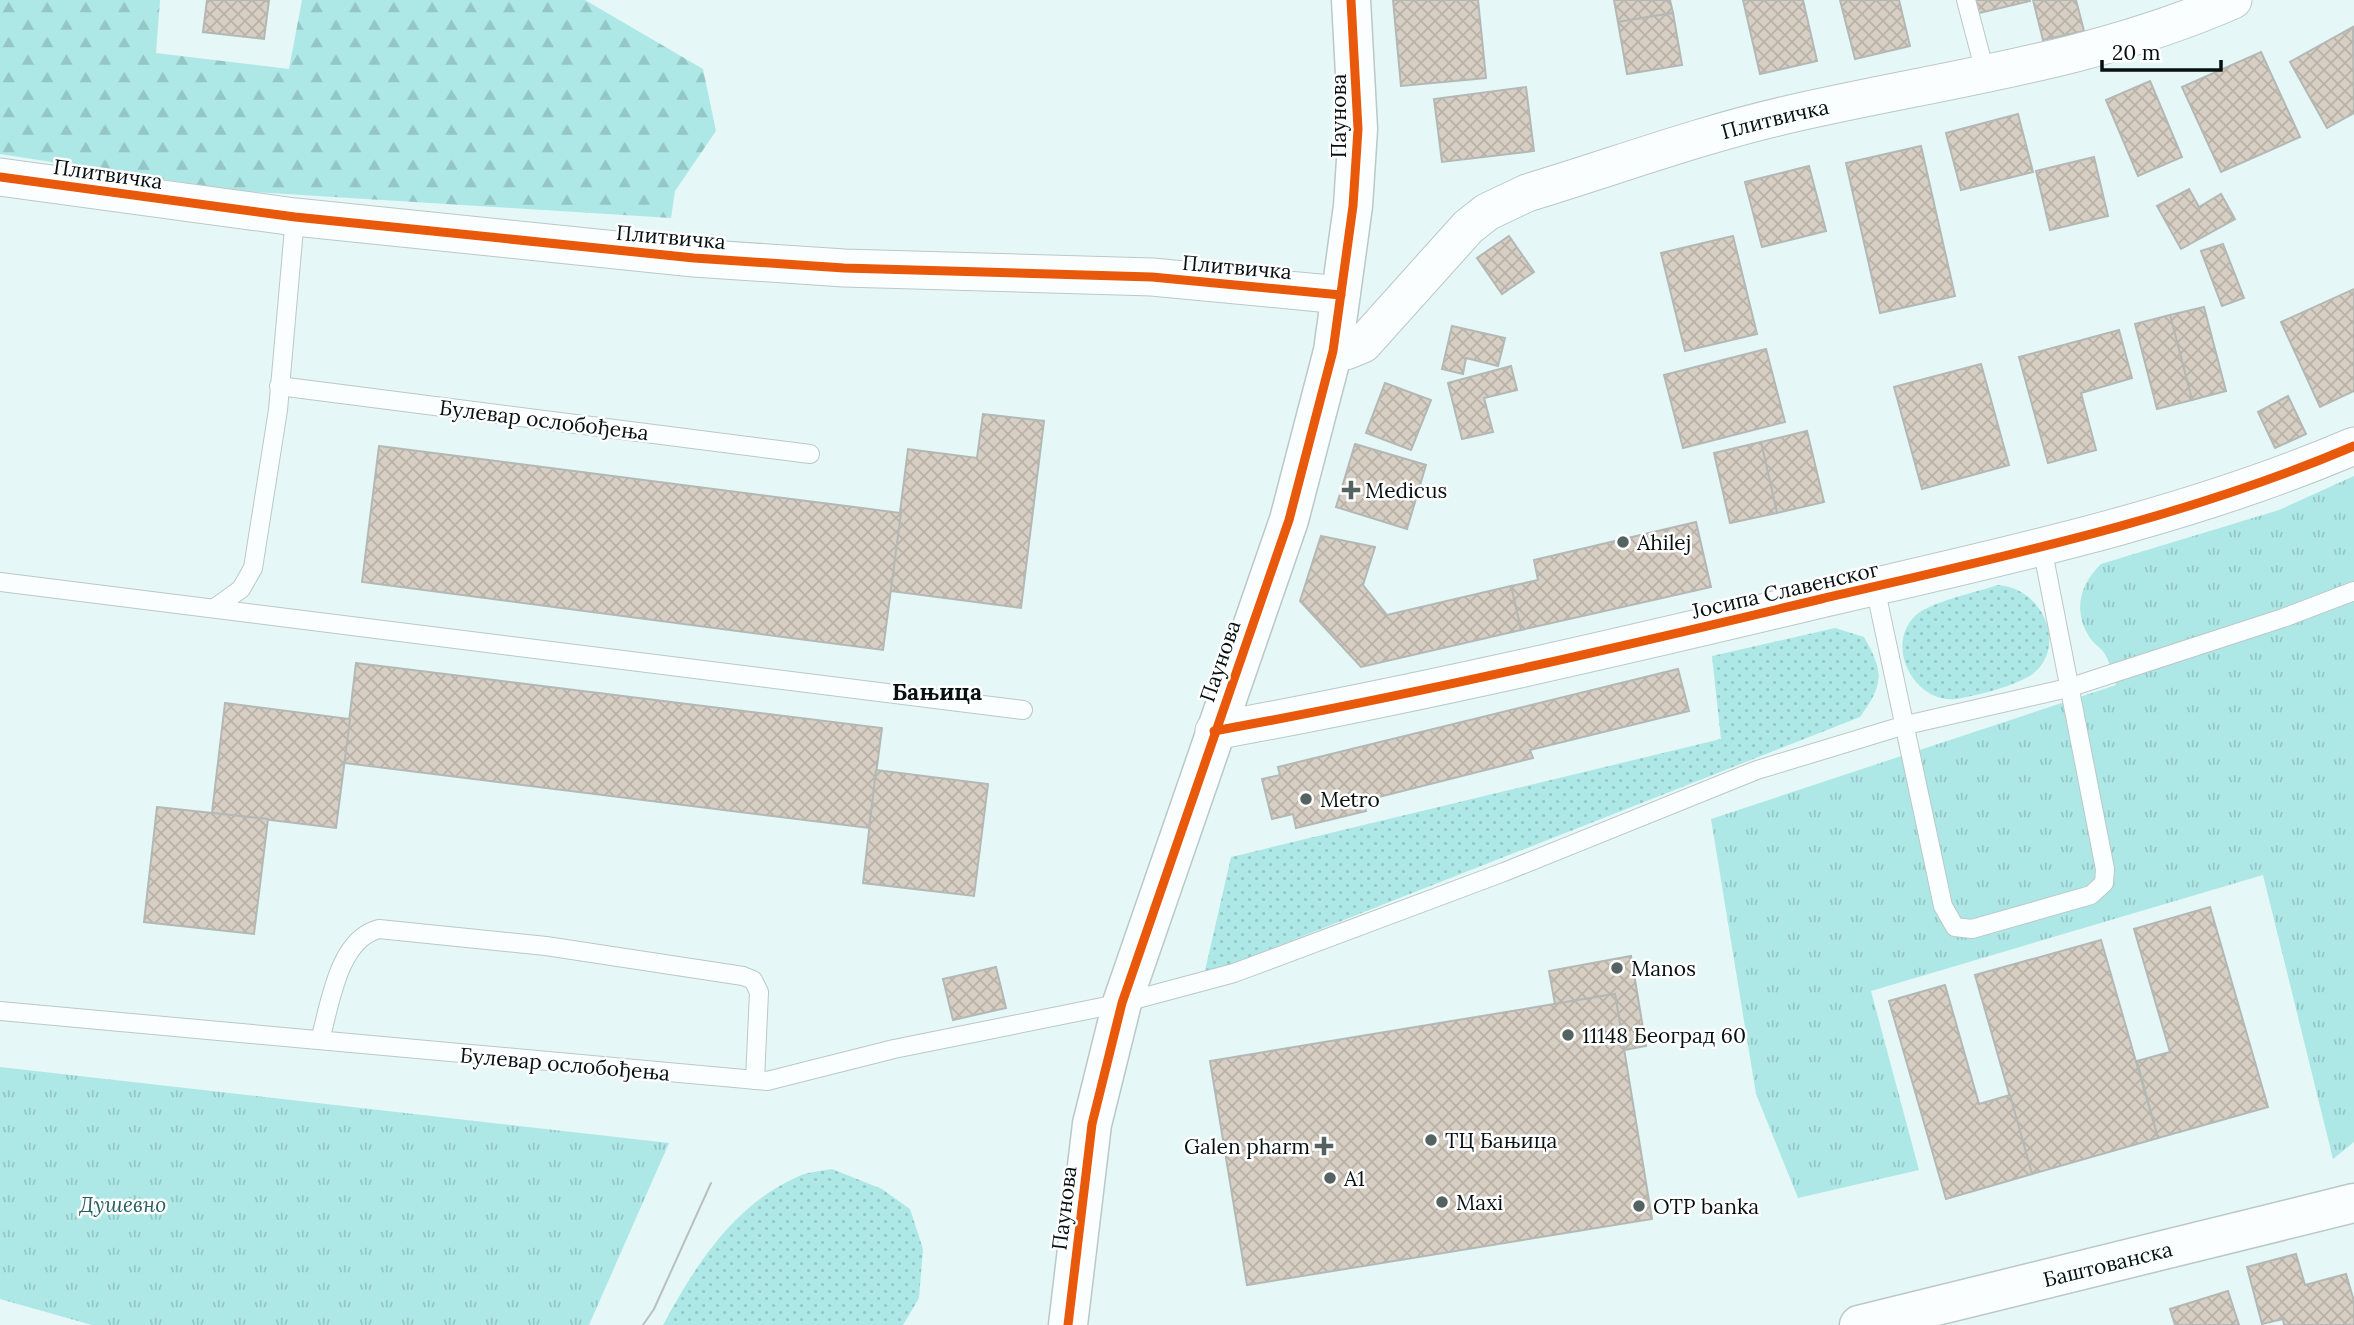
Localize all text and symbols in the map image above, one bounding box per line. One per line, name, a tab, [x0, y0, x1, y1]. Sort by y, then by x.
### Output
scale bar	[2102, 28, 2221, 72]
text: 20 m	[2112, 39, 2161, 66]
street label: Паунова	[1325, 74, 1352, 158]
street label: Плитвичка	[1718, 92, 1831, 145]
street label: Плитвичка	[52, 153, 164, 195]
street label: Плитвичка	[615, 219, 727, 255]
street label: Плитвичка	[1181, 249, 1293, 285]
street label: Булевар ослобођења	[438, 394, 650, 446]
place label: Medicus	[1365, 477, 1447, 504]
marker: Medicus	[1343, 482, 1359, 498]
place label: Ahilej	[1636, 529, 1691, 556]
marker: Ahilej	[1615, 534, 1631, 550]
street label: Јосипа Славенског	[1688, 555, 1881, 625]
street label: Паунова	[1193, 616, 1247, 705]
district label: Бањица	[892, 677, 982, 706]
place label: Metro	[1320, 786, 1380, 813]
marker: Metro	[1298, 791, 1314, 807]
place label: Manos	[1631, 955, 1696, 982]
marker: Manos	[1609, 960, 1625, 976]
place label: 11148 Београд 60	[1582, 1022, 1746, 1049]
marker: 11148 Београд 60	[1560, 1027, 1576, 1043]
street label: Булевар ослобођења	[459, 1041, 671, 1087]
place label: ТЦ Бањица	[1445, 1127, 1558, 1154]
marker: ТЦ Бањица	[1423, 1132, 1439, 1148]
place label: Galen pharm	[1184, 1133, 1310, 1160]
marker: Galen pharm	[1316, 1138, 1332, 1154]
street label: Паунова	[1045, 1164, 1083, 1252]
place label: A1	[1343, 1165, 1365, 1192]
marker: A1	[1322, 1170, 1338, 1186]
place label: Maxi	[1456, 1189, 1503, 1216]
park label: Душевно	[79, 1191, 166, 1218]
place label: OTP banka	[1653, 1193, 1759, 1220]
marker: Maxi	[1434, 1194, 1450, 1210]
marker: OTP banka	[1631, 1198, 1647, 1214]
street label: Баштованска	[2040, 1235, 2175, 1293]

